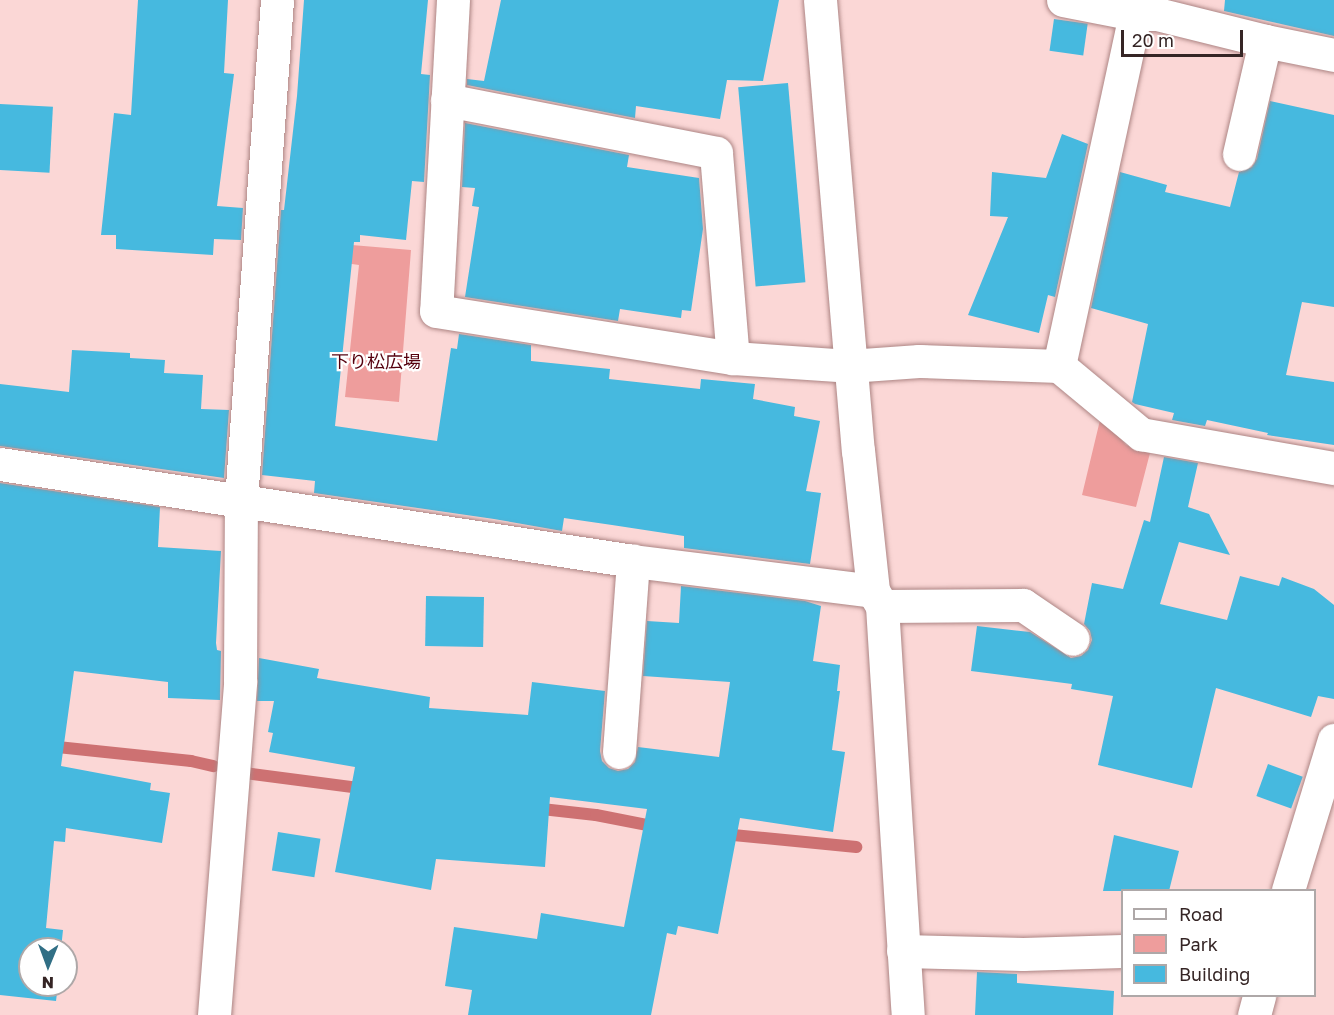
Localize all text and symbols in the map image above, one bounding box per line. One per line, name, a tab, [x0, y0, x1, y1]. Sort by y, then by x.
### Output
scale bar	[1124, 18, 1246, 56]
text: 20 m	[1132, 29, 1174, 51]
park label: 下り松広場	[331, 350, 421, 372]
legend	[1121, 889, 1316, 997]
text: Road	[1179, 903, 1223, 925]
text: Park	[1179, 933, 1218, 955]
north arrow	[18, 937, 78, 997]
text: Building	[1179, 963, 1250, 985]
text: N	[41, 973, 54, 993]

